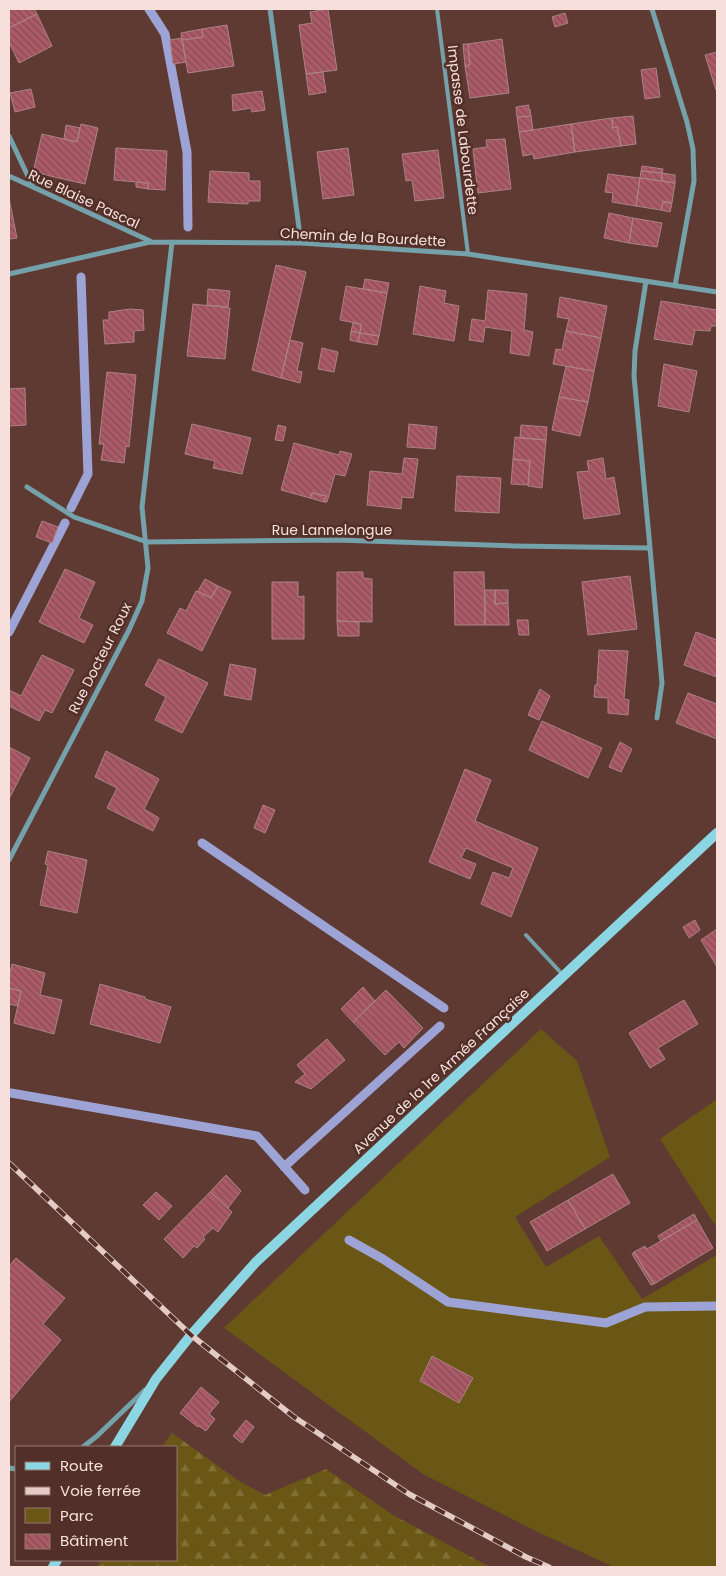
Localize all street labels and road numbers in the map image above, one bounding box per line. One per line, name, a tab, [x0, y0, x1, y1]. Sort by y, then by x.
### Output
street label: Impasse de Labourdette	[443, 44, 483, 216]
street label: Rue Blaise Pascal	[25, 164, 143, 234]
street label: Chemin de la Bourdette	[279, 223, 447, 251]
street label: Rue Lannelongue	[272, 520, 393, 540]
street label: Rue Docteur Roux	[63, 599, 137, 717]
street label: Avenue de la 1re Armée Française	[348, 983, 534, 1159]

